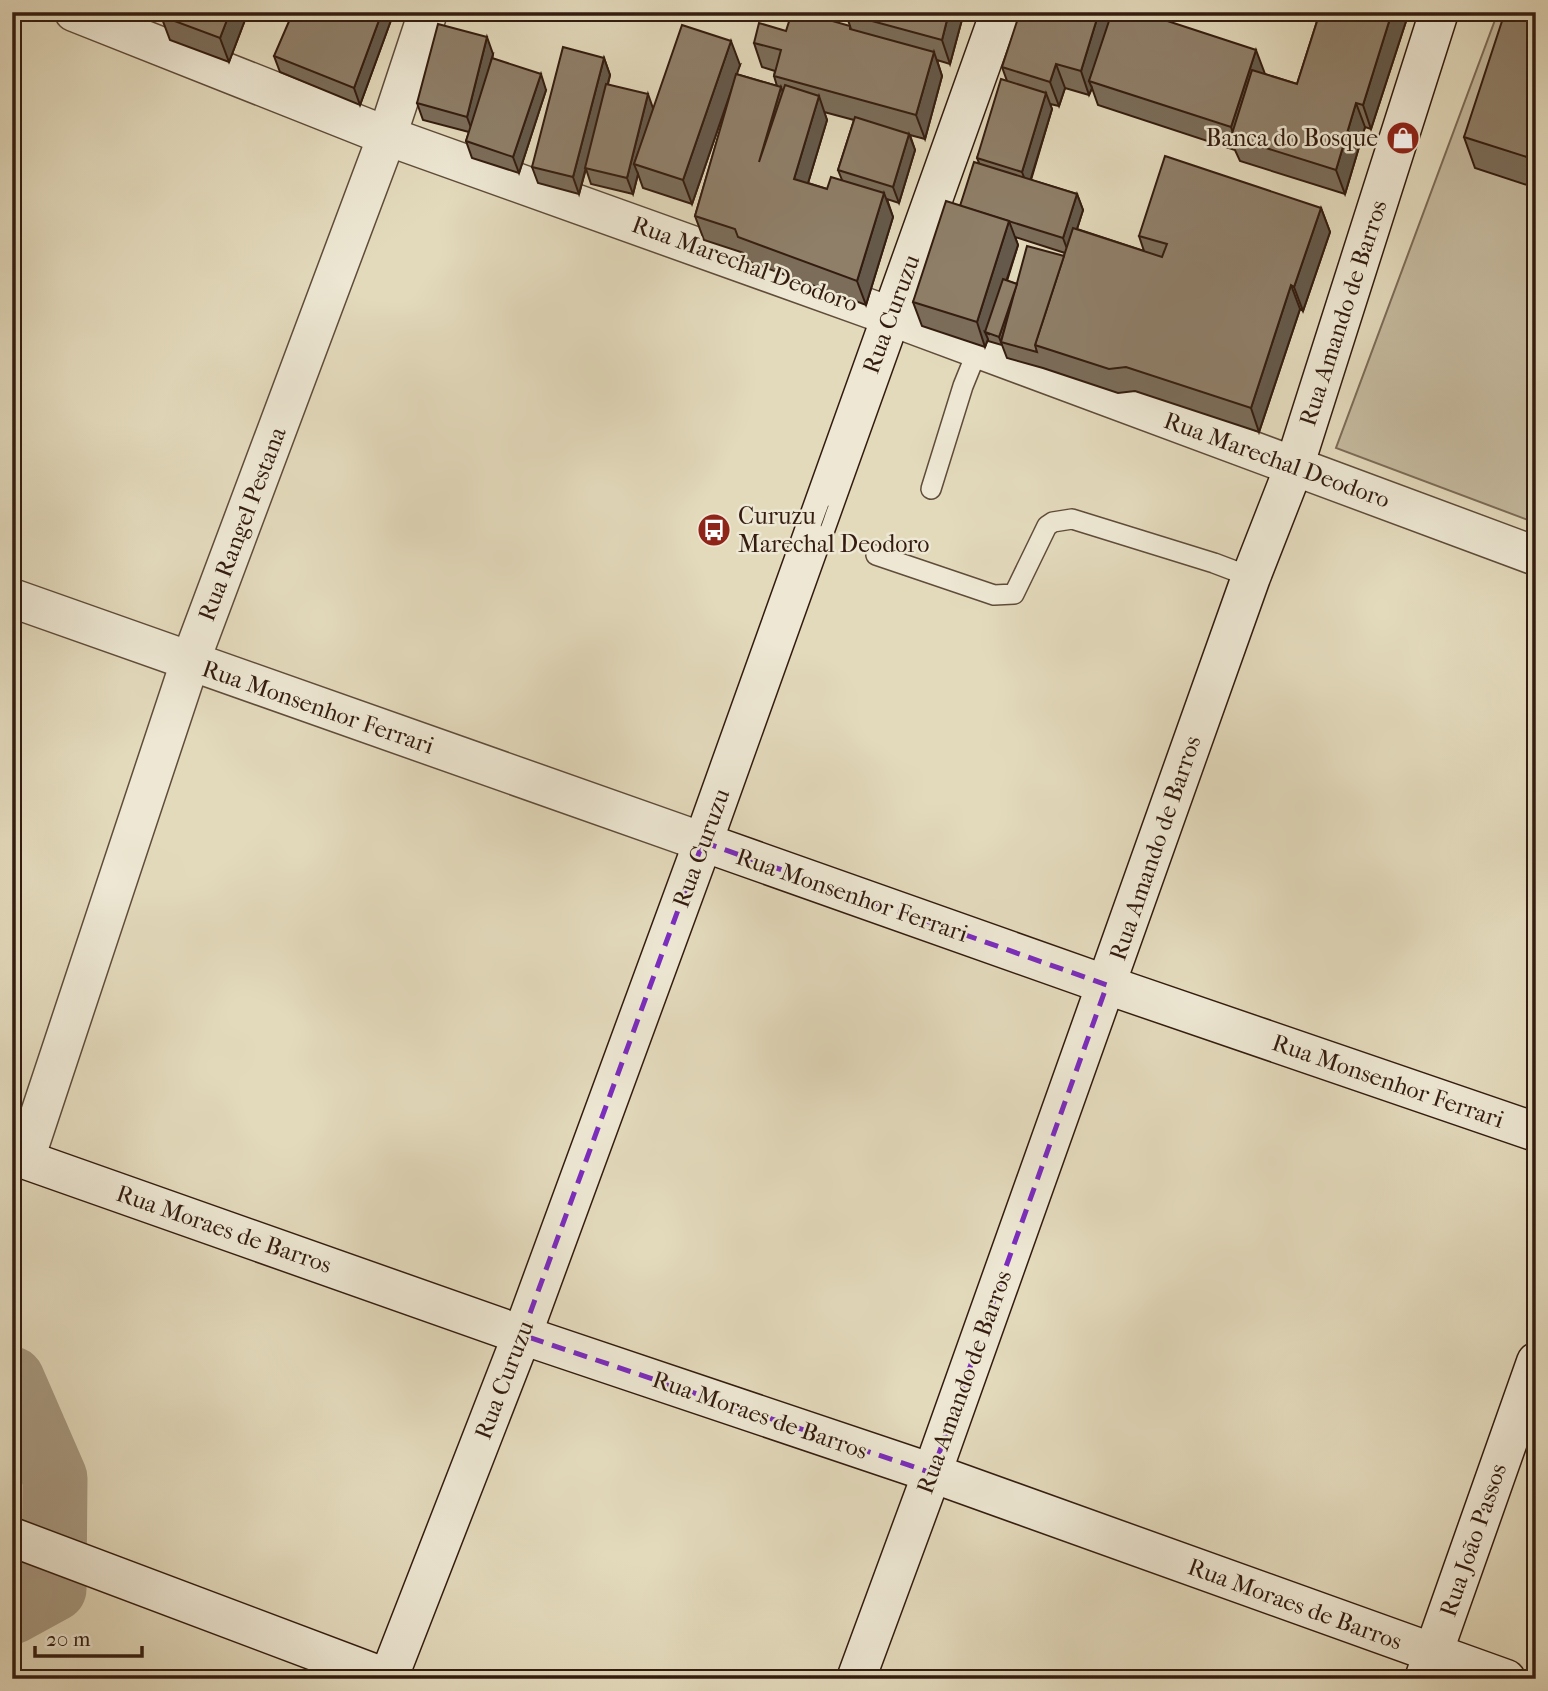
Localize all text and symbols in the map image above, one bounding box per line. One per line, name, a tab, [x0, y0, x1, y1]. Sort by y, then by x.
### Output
shop icon: Banca do Bosque	[1384, 119, 1422, 157]
place label: Banca do Bosque	[1206, 124, 1378, 152]
street label: Rua Amando de Barros	[1293, 196, 1393, 429]
street label: Rua Marechal Deodoro	[628, 210, 862, 318]
street label: Rua Curuzu	[857, 250, 926, 377]
street label: Rua Marechal Deodoro	[1160, 406, 1394, 514]
street label: Rua Rangel Pestana	[192, 422, 292, 625]
place label: Curuzu / Marechal Deodoro	[738, 502, 930, 558]
bus stop icon: Curuzu / Marechal Deodoro	[695, 511, 733, 549]
street label: Rua Monsenhor Ferrari	[198, 654, 438, 760]
street label: Rua Amando de Barros	[1103, 732, 1207, 964]
street label: Rua Curuzu	[667, 784, 736, 911]
street label: Rua Monsenhor Ferrari	[732, 842, 972, 948]
street label: Rua Monsenhor Ferrari	[1268, 1028, 1508, 1134]
street label: Rua Moraes de Barros	[113, 1179, 335, 1279]
street label: Rua Amando de Barros	[911, 1266, 1018, 1498]
street label: Rua Curuzu	[469, 1316, 540, 1443]
street label: Rua Moraes de Barros	[649, 1365, 871, 1465]
street label: Rua João Passos	[1434, 1460, 1512, 1620]
street label: Rua Moraes de Barros	[1184, 1552, 1406, 1656]
scale bar	[35, 1614, 142, 1658]
text: 20 m	[46, 1627, 91, 1651]

